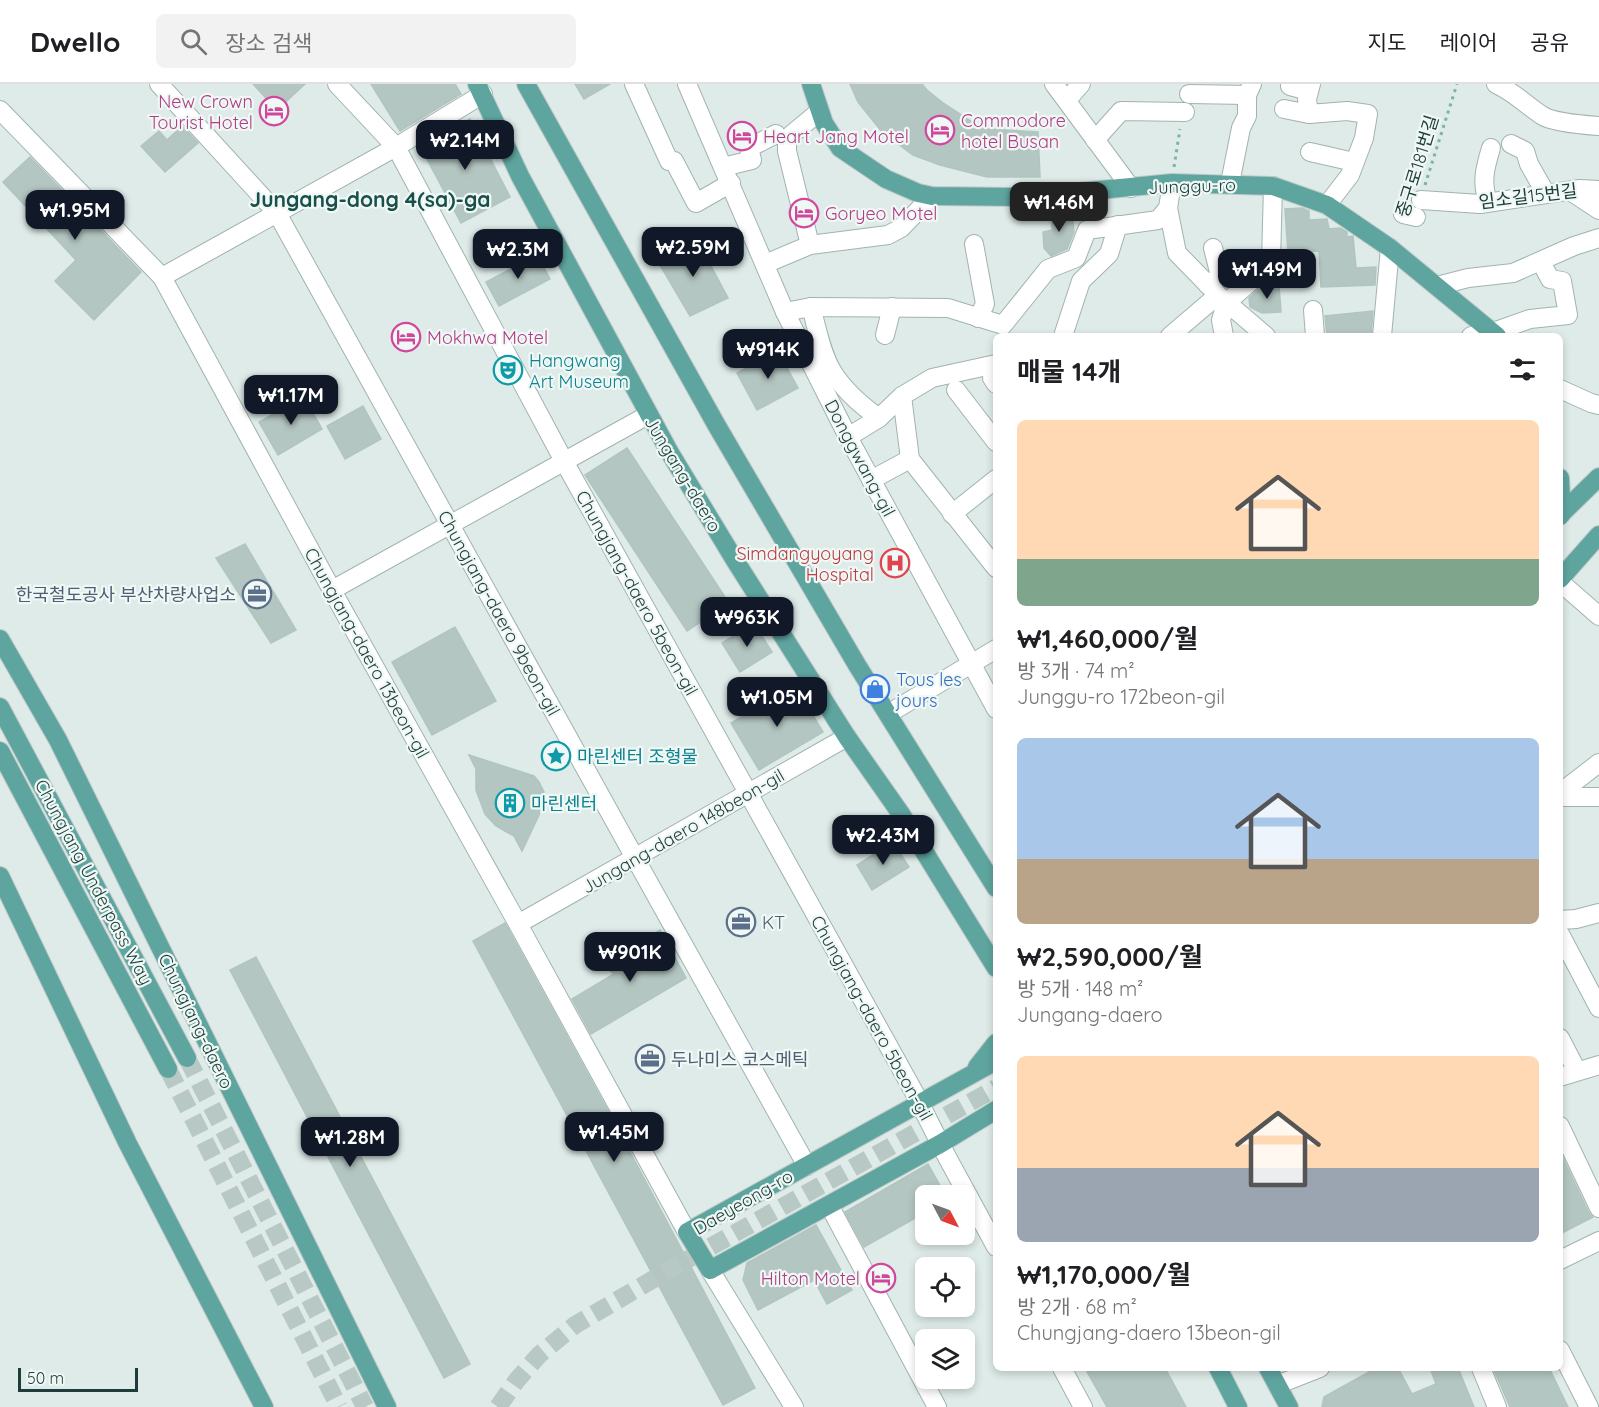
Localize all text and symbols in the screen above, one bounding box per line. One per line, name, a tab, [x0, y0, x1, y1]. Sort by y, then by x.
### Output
search box	[156, 14, 576, 68]
text: Dwello	[30, 24, 120, 59]
icon: search	[177, 25, 210, 58]
text: 장소 검색	[225, 29, 312, 57]
text: 지도	[1368, 29, 1406, 55]
text: 레이어	[1439, 29, 1497, 55]
text: 공유	[1530, 29, 1569, 55]
place label: New Crown Tourist Hotel	[149, 90, 253, 134]
hotel icon: New Crown Tourist Hotel	[258, 95, 290, 127]
place label: Commodore hotel Busan	[961, 109, 1066, 153]
street label: 중구로181번길	[1391, 112, 1443, 220]
hotel icon: Commodore hotel Busan	[924, 114, 956, 146]
pin: ₩2.14M	[416, 120, 514, 171]
hotel icon: Heart Jang Motel	[726, 120, 758, 152]
place label: Heart Jang Motel	[763, 125, 909, 148]
text: ₩2.14M	[430, 127, 500, 152]
street label: Junggu-ro	[1148, 173, 1236, 199]
street label: 임소길15번길	[1477, 179, 1579, 213]
pin: ₩1.46M	[1010, 182, 1108, 233]
district label: Jungang-dong 4(sa)-ga	[250, 186, 490, 212]
text: ₩1.46M	[1024, 189, 1094, 214]
pin: ₩1.95M	[26, 190, 124, 241]
text: ₩1.95M	[40, 197, 110, 222]
hotel icon: Goryeo Motel	[788, 197, 820, 229]
place label: Goryeo Motel	[825, 202, 937, 225]
pin: ₩2.59M	[644, 227, 742, 278]
pin: ₩2.3M	[476, 229, 560, 280]
text: ₩2.59M	[656, 234, 730, 259]
text: ₩2.3M	[487, 236, 549, 261]
pin: ₩1.49M	[1218, 249, 1316, 300]
text: ₩1.49M	[1232, 256, 1302, 281]
hotel icon: Mokhwa Motel	[390, 321, 422, 353]
place label: Mokhwa Motel	[427, 326, 548, 349]
pin: ₩914K	[726, 329, 810, 380]
text: ₩914K	[737, 336, 799, 361]
place label: Hangwang Art Museum	[529, 349, 629, 393]
icon: filters	[1506, 353, 1539, 386]
theatre icon: Hangwang Art Museum	[492, 354, 524, 386]
text: 매물 14개	[1017, 355, 1121, 388]
pin: ₩1.17M	[242, 375, 340, 426]
text: ₩1.17M	[258, 382, 324, 407]
street label: Donggwang-gil	[820, 396, 900, 520]
street label: Jungang-daero	[639, 412, 727, 536]
icon: home	[1224, 459, 1332, 567]
street label: Chungjang-daero 5beon-gil	[571, 486, 703, 700]
street label: Chungjang-daero 9beon-gil	[433, 506, 565, 720]
place label: Simdangyoyang Hospital	[736, 542, 874, 586]
street label: Chungjang-daero 13beon-gil	[299, 544, 435, 762]
hospital icon: Simdangyoyang Hospital	[879, 547, 911, 579]
office icon: 한국철도공사 부산차량사업소	[241, 578, 273, 610]
place label: 한국철도공사 부산차량사업소	[16, 583, 236, 606]
pin: ₩963K	[705, 597, 789, 648]
text: ₩963K	[714, 604, 780, 629]
text: ₩1,460,000/월	[1017, 622, 1198, 655]
text: 방 3개 · 74 m²	[1017, 658, 1135, 683]
place label: Tous les jours	[895, 668, 962, 712]
shop icon: Tous les jours	[859, 673, 891, 705]
pin: ₩1.05M	[728, 677, 826, 728]
text: ₩1.05M	[741, 684, 813, 709]
text: Junggu-ro 172beon-gil	[1017, 684, 1225, 709]
place icon: 마린센터 조형물	[540, 740, 572, 772]
place label: 마린센터 조형물	[577, 745, 698, 768]
street label: Jungang-daero 148beon-gil	[578, 764, 788, 898]
street label: Chungjang Underpass Way	[30, 775, 158, 989]
icon: home	[1224, 777, 1332, 885]
building icon: 마린센터	[494, 787, 526, 819]
place label: 마린센터	[531, 792, 597, 815]
pin: ₩2.43M	[834, 815, 932, 866]
text: ₩2.43M	[846, 822, 920, 847]
office icon: KT	[725, 906, 757, 938]
place label: KT	[762, 911, 785, 934]
street label: Chungjang-daero 5beon-gil	[806, 911, 938, 1125]
pin: ₩901K	[588, 932, 672, 983]
text: ₩901K	[598, 939, 662, 964]
text: ₩2,590,000/월	[1017, 940, 1203, 973]
street label: Chungjang-daero	[153, 950, 239, 1092]
text: 방 5개 · 148 m²	[1017, 976, 1143, 1001]
text: Jungang-daero	[1017, 1002, 1163, 1027]
office icon: 두나미스 코스메틱	[634, 1043, 666, 1075]
place label: 두나미스 코스메틱	[671, 1048, 808, 1071]
icon: home	[1224, 1095, 1332, 1203]
pin: ₩1.45M	[565, 1112, 663, 1163]
pin: ₩1.28M	[301, 1117, 399, 1168]
text: ₩1.45M	[579, 1119, 649, 1144]
text: ₩1.28M	[315, 1124, 385, 1149]
street label: Daeyeong-ro	[689, 1164, 797, 1240]
north arrow	[915, 1185, 975, 1245]
map controls	[915, 1185, 975, 1389]
button: locate	[915, 1257, 975, 1317]
text: ₩1,170,000/월	[1017, 1258, 1191, 1291]
hotel icon: Hilton Motel	[865, 1262, 897, 1294]
place label: Hilton Motel	[761, 1267, 860, 1290]
text: 방 2개 · 68 m²	[1017, 1294, 1137, 1319]
text: Chungjang-daero 13beon-gil	[1017, 1320, 1281, 1345]
button: layers	[915, 1329, 975, 1389]
scale bar	[18, 1365, 138, 1392]
text: 50 m	[27, 1368, 64, 1388]

